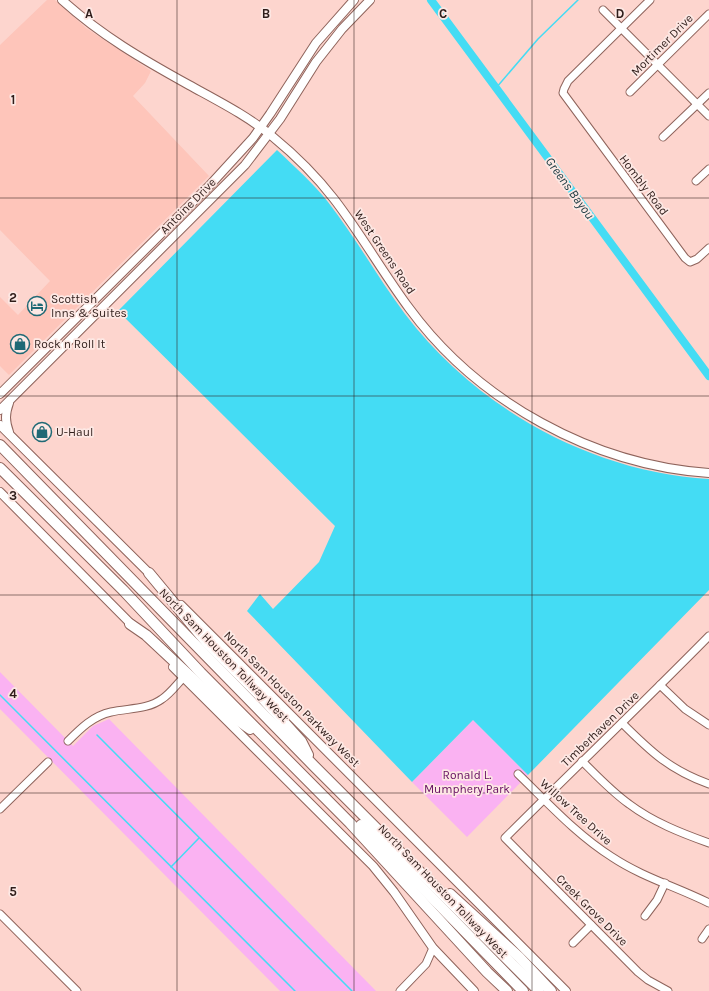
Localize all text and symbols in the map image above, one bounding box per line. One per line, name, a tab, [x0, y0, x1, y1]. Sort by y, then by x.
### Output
text: A	[85, 6, 93, 21]
text: B	[262, 6, 270, 21]
text: C	[439, 6, 447, 21]
text: D	[616, 6, 625, 21]
street label: Mortimer Drive	[628, 11, 696, 79]
text: 1	[11, 92, 15, 107]
street label: Hombly Road	[617, 152, 671, 218]
water label: Greens Bayou	[542, 154, 598, 222]
street label: Antoine Drive	[157, 175, 219, 237]
street label: West Greens Road	[352, 207, 418, 297]
text: 2	[9, 290, 17, 305]
place label: Scottish Inns & Suites	[51, 292, 127, 320]
hotel icon: Scottish Inns & Suites	[26, 295, 48, 317]
shop icon: Rock n Roll It	[9, 333, 31, 355]
place label: Rock n Roll It	[34, 337, 106, 351]
shop icon: U-Haul	[31, 421, 53, 443]
place label: U-Haul	[56, 425, 93, 439]
text: 3	[9, 488, 17, 503]
street label: North Sam Houston Tollway West	[156, 585, 292, 725]
street label: North Sam Houston Parkway West	[221, 628, 363, 770]
text: 4	[9, 686, 17, 701]
street label: Timberhaven Drive	[558, 688, 642, 770]
park label: Ronald L. Mumphery Park	[424, 768, 510, 796]
street label: Willow Tree Drive	[537, 776, 615, 848]
street label: North Sam Houston Tollway West	[375, 821, 511, 961]
street label: Creek Grove Drive	[553, 871, 631, 949]
text: 5	[9, 884, 17, 899]

